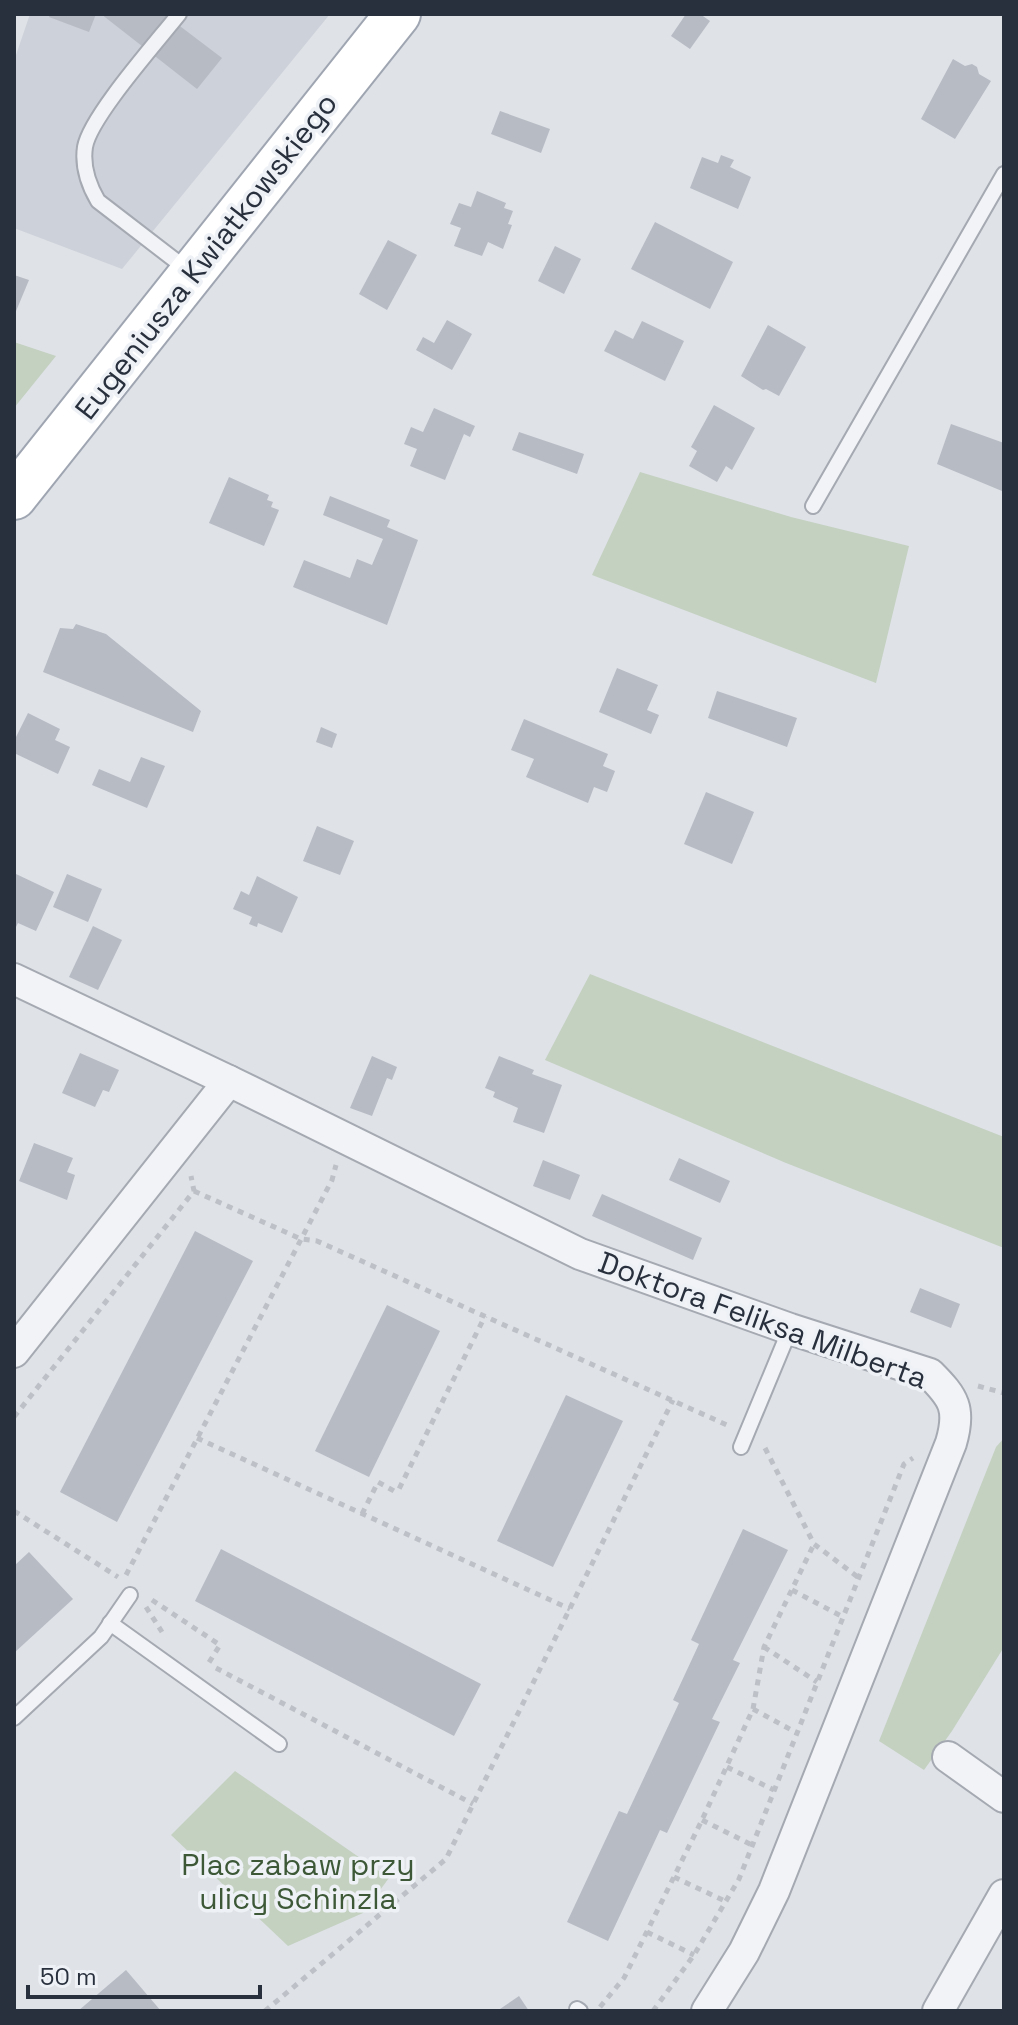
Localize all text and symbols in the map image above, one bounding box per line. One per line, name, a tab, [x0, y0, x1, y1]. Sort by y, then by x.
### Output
street label: Eugeniusza Kwiatkowskiego	[66, 85, 346, 427]
street label: Doktora Feliksa Milberta	[593, 1242, 933, 1398]
park label: Plac zabaw przy ulicy Schinzla	[181, 1845, 415, 1918]
scale bar	[28, 1949, 260, 1999]
text: 50 m	[40, 1961, 97, 1992]

